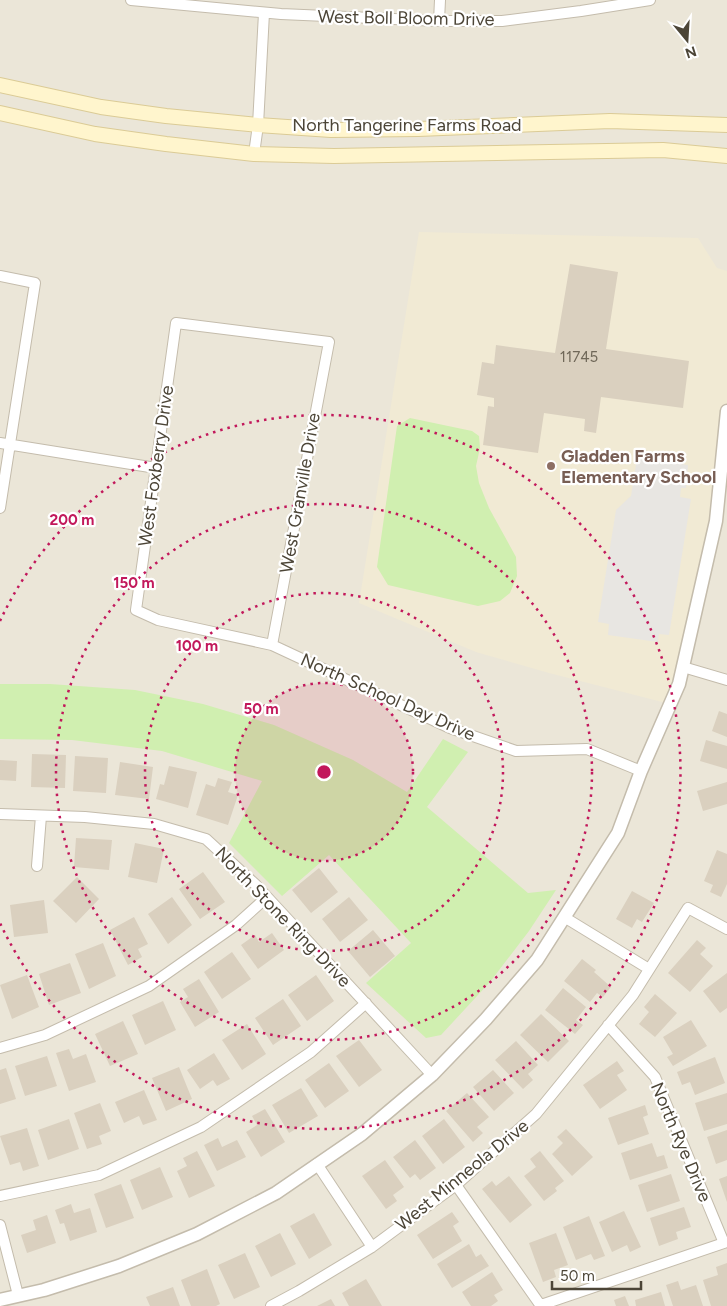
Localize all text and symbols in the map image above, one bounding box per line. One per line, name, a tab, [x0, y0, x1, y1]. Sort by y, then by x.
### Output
street label: West Boll Bloom Drive	[317, 5, 495, 31]
north arrow	[662, 15, 712, 65]
text: N	[683, 42, 699, 62]
street label: North Tangerine Farms Road	[292, 114, 522, 136]
house number: 11745	[560, 348, 598, 366]
street label: West Foxberry Drive	[134, 384, 178, 548]
street label: West Granville Drive	[275, 411, 325, 575]
place label: Gladden Farms Elementary School	[561, 445, 716, 488]
marker: Gladden Farms Elementary School	[545, 460, 557, 472]
text: 200 m	[50, 511, 94, 529]
text: 150 m	[113, 574, 155, 592]
text: 100 m	[176, 637, 218, 655]
street label: North School Day Drive	[297, 649, 479, 746]
text: 50 m	[243, 700, 279, 718]
centre of rings	[315, 763, 333, 781]
street label: North Stone Ring Drive	[210, 842, 356, 992]
street label: North Rye Drive	[646, 1079, 716, 1205]
street label: West Minneola Drive	[391, 1114, 533, 1235]
scale bar	[552, 1258, 641, 1290]
text: 50 m	[560, 1267, 595, 1285]

